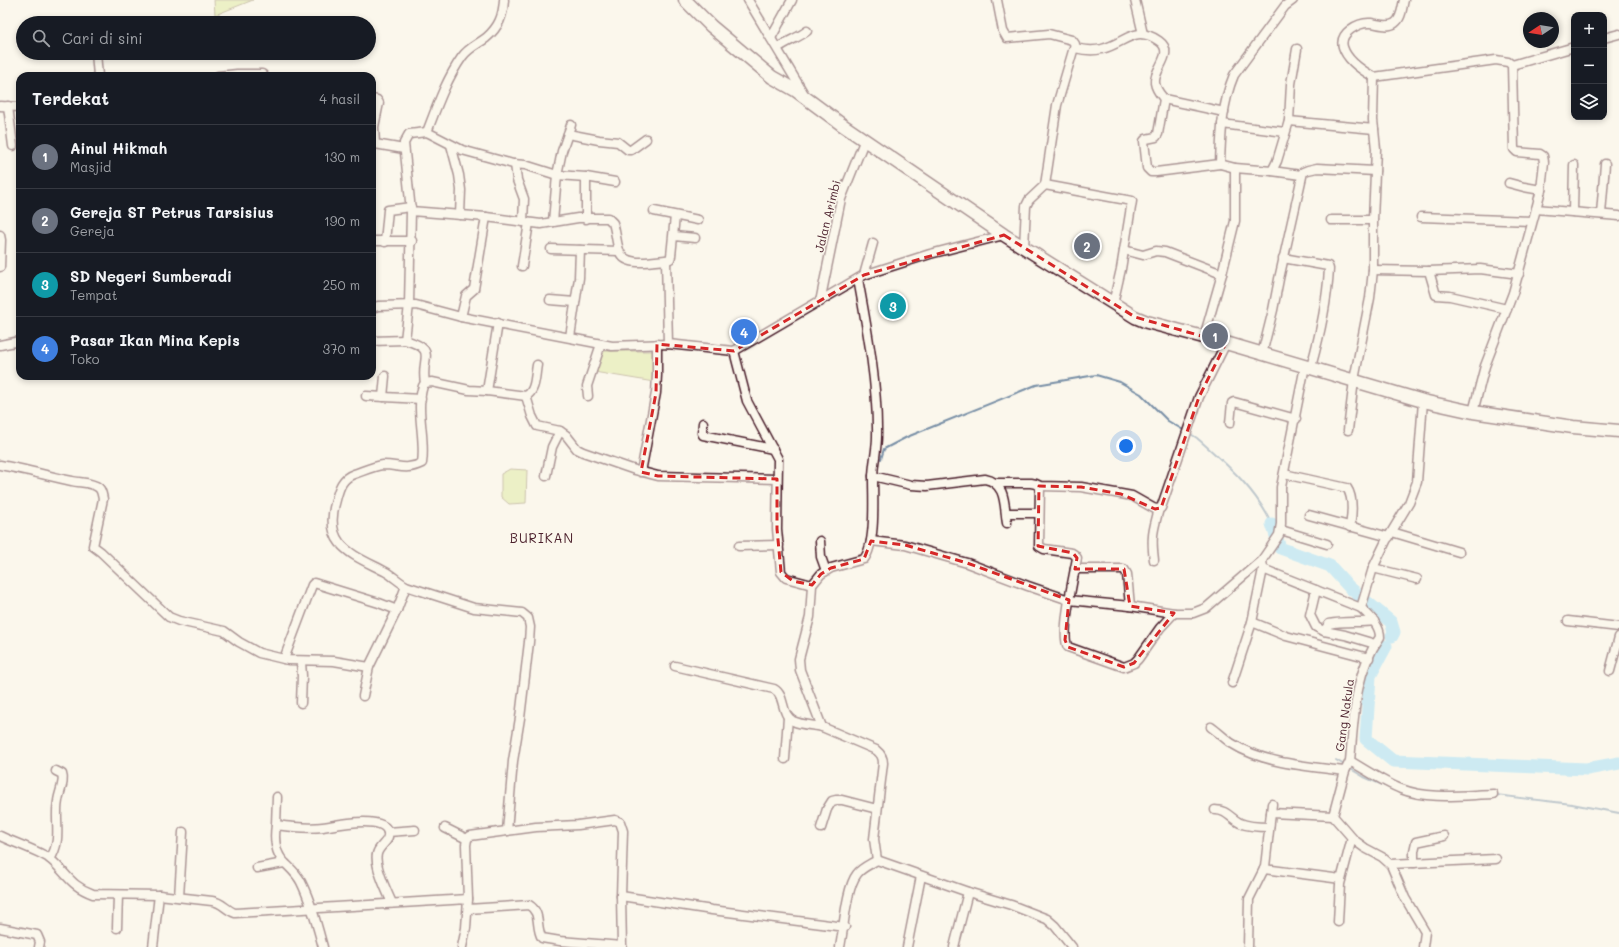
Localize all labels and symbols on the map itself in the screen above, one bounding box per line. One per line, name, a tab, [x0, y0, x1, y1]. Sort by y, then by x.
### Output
north arrow	[1523, 12, 1559, 48]
street label: Jalan Arimbi	[810, 178, 844, 254]
pin: 2	[1074, 231, 1100, 261]
pin: 3	[880, 291, 906, 321]
pin: 4	[731, 317, 757, 347]
pin: 1	[1202, 321, 1228, 351]
your location	[1116, 436, 1136, 456]
district label: BURIKAN	[510, 529, 574, 546]
street label: Gang Nakula	[1331, 677, 1357, 753]

